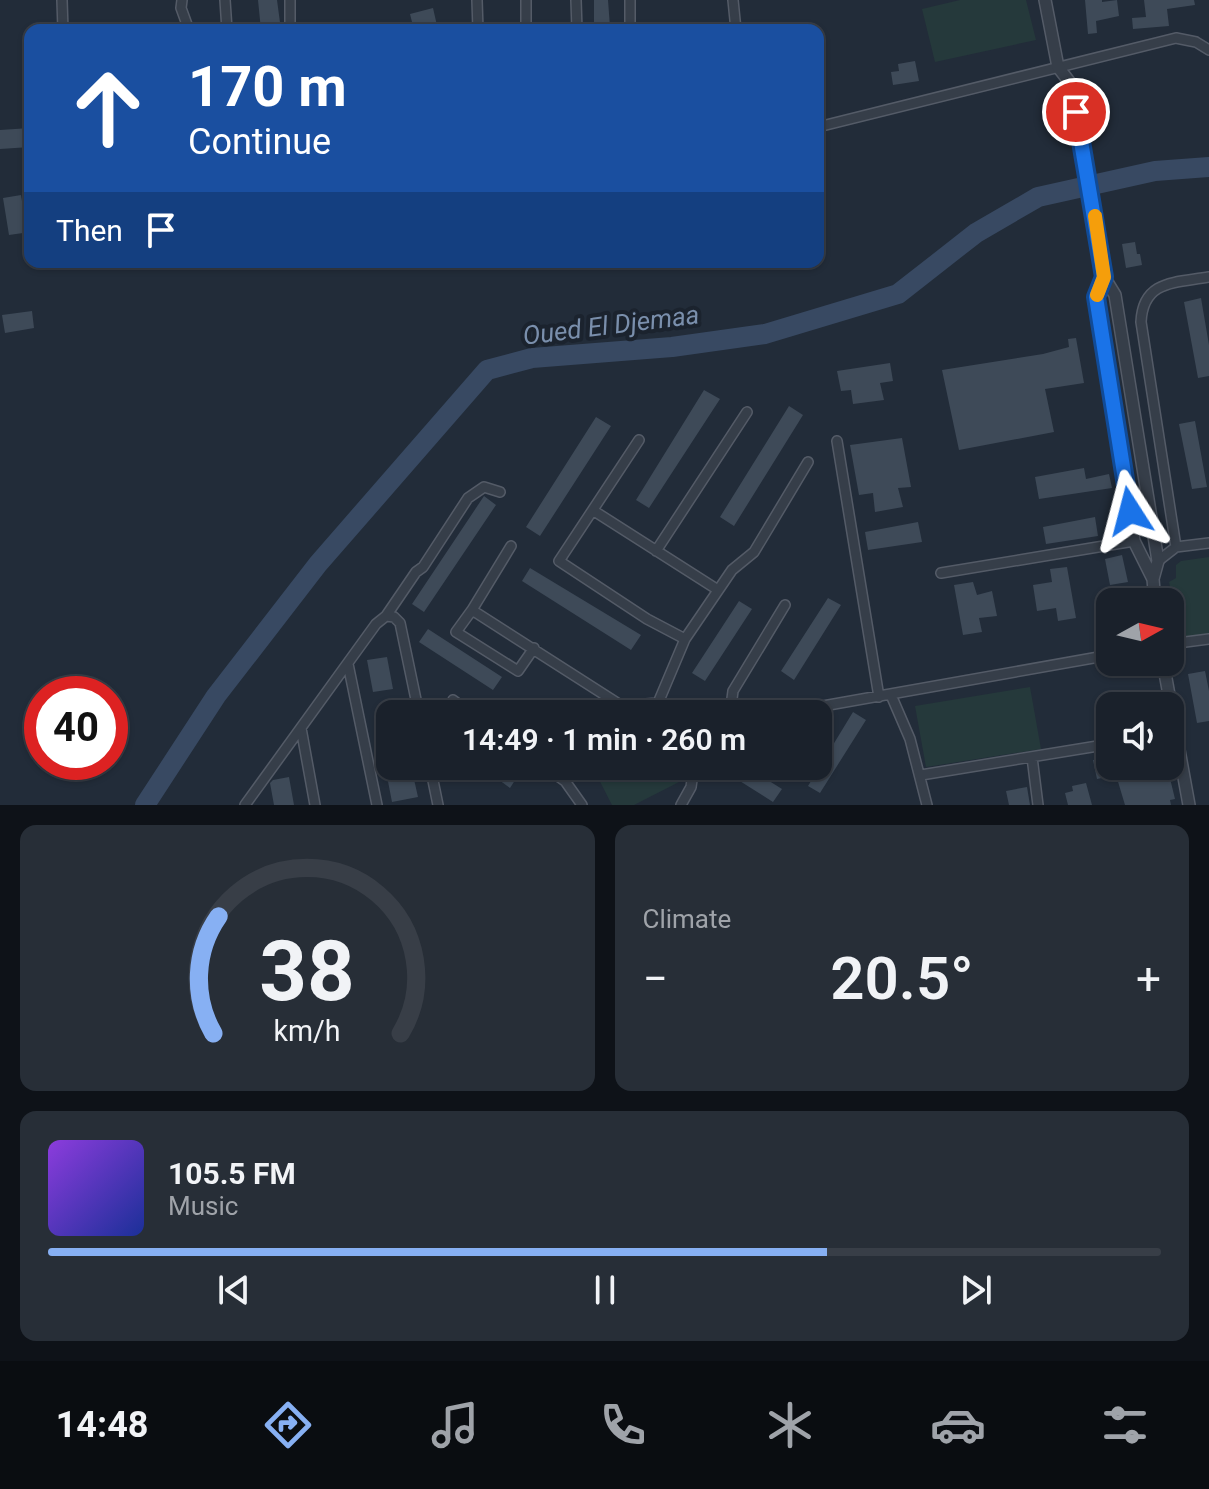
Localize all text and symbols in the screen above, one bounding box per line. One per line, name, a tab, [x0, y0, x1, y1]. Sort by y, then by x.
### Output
text: 170 m	[188, 54, 347, 120]
icon: ahead	[56, 56, 160, 160]
pin	[1042, 78, 1110, 146]
icon: arrive	[1054, 90, 1098, 134]
text: Continue	[188, 121, 331, 163]
icon: arrive	[139, 208, 183, 252]
text: Then	[56, 213, 123, 248]
water label: Oued El Djemaa	[521, 299, 701, 351]
position arrow	[1088, 469, 1172, 553]
north arrow	[1096, 588, 1184, 676]
map controls	[1096, 588, 1184, 780]
speed limit sign: 40	[24, 676, 128, 780]
button: sound	[1096, 692, 1184, 780]
text: 14:49 · 1 min · 260 m	[462, 722, 746, 757]
text: Climate	[643, 904, 731, 934]
text: 38	[260, 923, 355, 1020]
text: 20.5°	[830, 943, 973, 1014]
text: −	[643, 953, 668, 1005]
text: +	[1136, 953, 1161, 1005]
text: km/h	[274, 1014, 341, 1048]
text: 105.5 FM	[168, 1156, 296, 1191]
text: Music	[168, 1191, 238, 1221]
icon: previous	[212, 1268, 256, 1312]
icon: pause	[583, 1268, 627, 1312]
icon: next	[954, 1268, 998, 1312]
icon: directions	[260, 1397, 316, 1453]
icon: music	[427, 1397, 483, 1453]
icon: phone	[595, 1397, 651, 1453]
icon: climate	[762, 1397, 818, 1453]
icon: car	[930, 1397, 986, 1453]
icon: filters	[1097, 1397, 1153, 1453]
text: 14:48	[56, 1404, 148, 1446]

